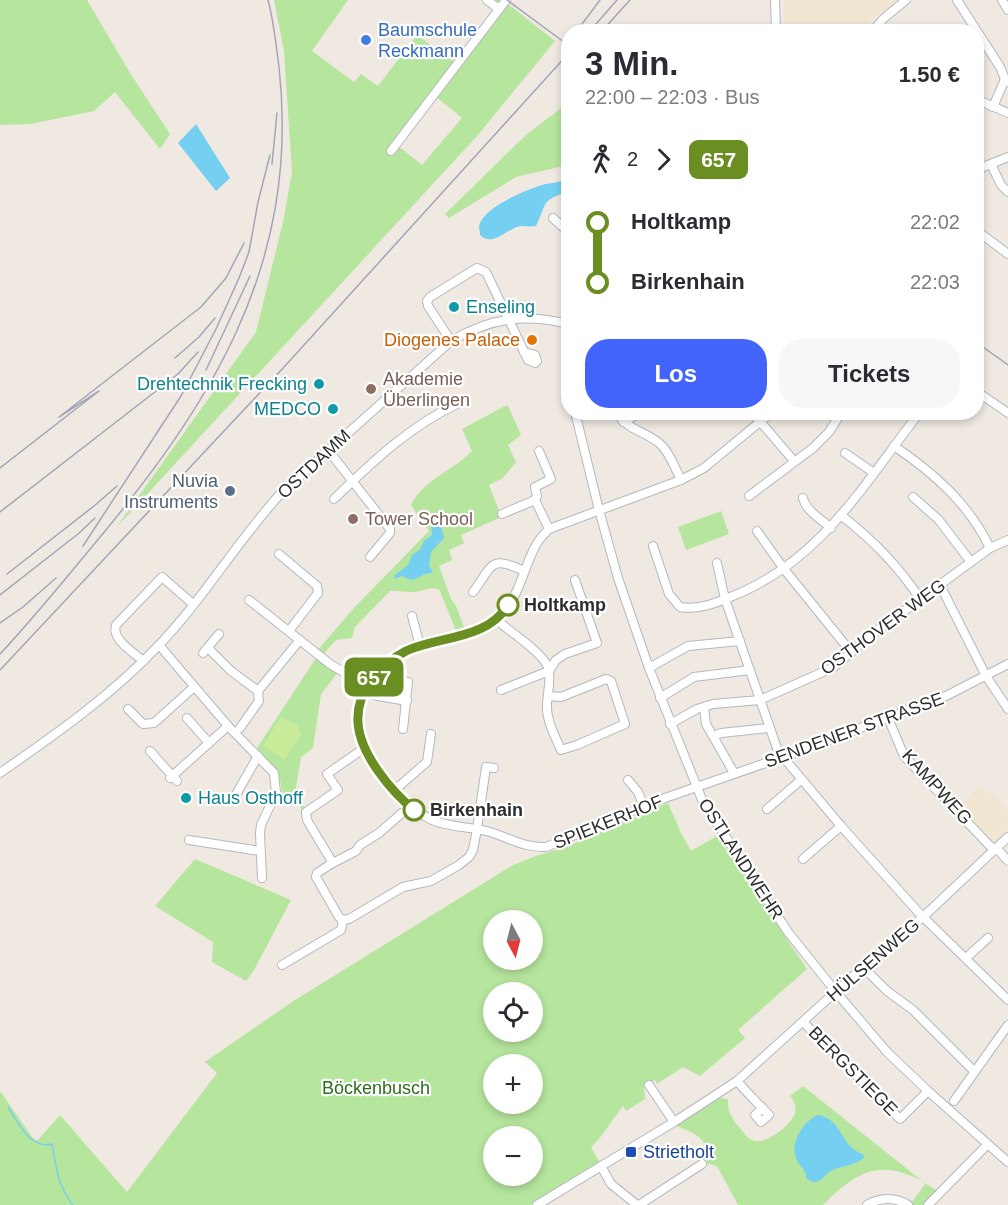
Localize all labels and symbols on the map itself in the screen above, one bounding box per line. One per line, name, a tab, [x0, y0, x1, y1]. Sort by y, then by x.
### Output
place label: Baumschule Reckmann	[378, 20, 477, 61]
marker: Baumschule Reckmann	[359, 33, 373, 47]
place label: Enseling	[466, 297, 535, 317]
marker: Enseling	[447, 300, 461, 314]
place label: Diogenes Palace	[384, 330, 520, 350]
marker: Diogenes Palace	[525, 333, 539, 347]
place label: Akademie Überlingen	[383, 369, 470, 410]
place label: Drehtechnik Frecking	[137, 374, 307, 394]
marker: Drehtechnik Frecking	[312, 377, 326, 391]
marker: Akademie Überlingen	[364, 382, 378, 396]
place label: MEDCO	[254, 399, 321, 419]
marker: MEDCO	[326, 402, 340, 416]
street label: OSTDAMM	[274, 425, 354, 503]
place label: Nuvia Instruments	[124, 471, 219, 512]
marker: Nuvia Instruments	[223, 484, 237, 498]
place label: Tower School	[365, 509, 473, 529]
marker: Tower School	[346, 512, 360, 526]
street label: OSTHOVER WEG	[817, 575, 949, 679]
marker: Holtkamp	[497, 594, 519, 616]
place label: Holtkamp	[524, 595, 606, 615]
line badge: 657	[340, 658, 409, 696]
street label: SENDENER STRASSE	[762, 688, 946, 772]
street label: KAMPWEG	[898, 745, 976, 829]
place label: Haus Osthoff	[198, 788, 304, 808]
marker: Haus Osthoff	[179, 791, 193, 805]
street label: SPIEKERHOF	[550, 791, 666, 853]
street label: OSTLANDWEHR	[694, 795, 788, 923]
marker: Birkenhain	[403, 799, 425, 821]
place label: Birkenhain	[430, 800, 523, 820]
north arrow	[483, 910, 543, 970]
street label: HÜLSENWEG	[823, 914, 923, 1006]
street label: BERGSTIEGE	[805, 1023, 901, 1119]
park label: Böckenbusch	[322, 1078, 430, 1098]
place label: Strietholt	[643, 1142, 714, 1162]
marker: Strietholt	[624, 1145, 638, 1159]

